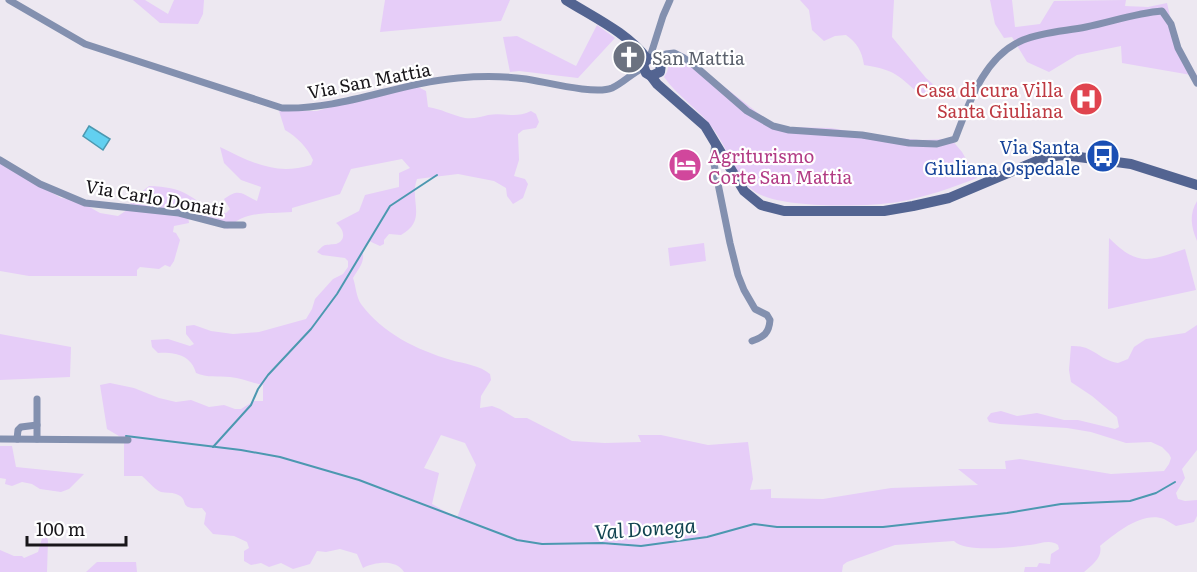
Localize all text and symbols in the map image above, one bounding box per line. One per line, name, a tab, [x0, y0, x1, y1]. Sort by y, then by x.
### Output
church icon: San Mattia	[611, 39, 647, 75]
place label: San Mattia	[652, 44, 745, 71]
street label: Via San Mattia	[305, 55, 433, 105]
place label: Casa di cura Villa Santa Giuliana	[916, 76, 1063, 124]
hospital icon: Casa di cura Villa Santa Giuliana	[1068, 81, 1104, 117]
place label: Via Santa Giuliana Ospedale	[924, 133, 1080, 181]
bus stop icon: Via Santa Giuliana Ospedale	[1085, 138, 1121, 174]
place label: Agriturismo Corte San Mattia	[708, 142, 853, 190]
hotel icon: Agriturismo Corte San Mattia	[667, 147, 703, 183]
street label: Via Carlo Donati	[83, 171, 227, 223]
water label: Val Donega	[593, 508, 697, 546]
scale bar	[27, 509, 126, 547]
text: 100 m	[36, 515, 85, 542]

